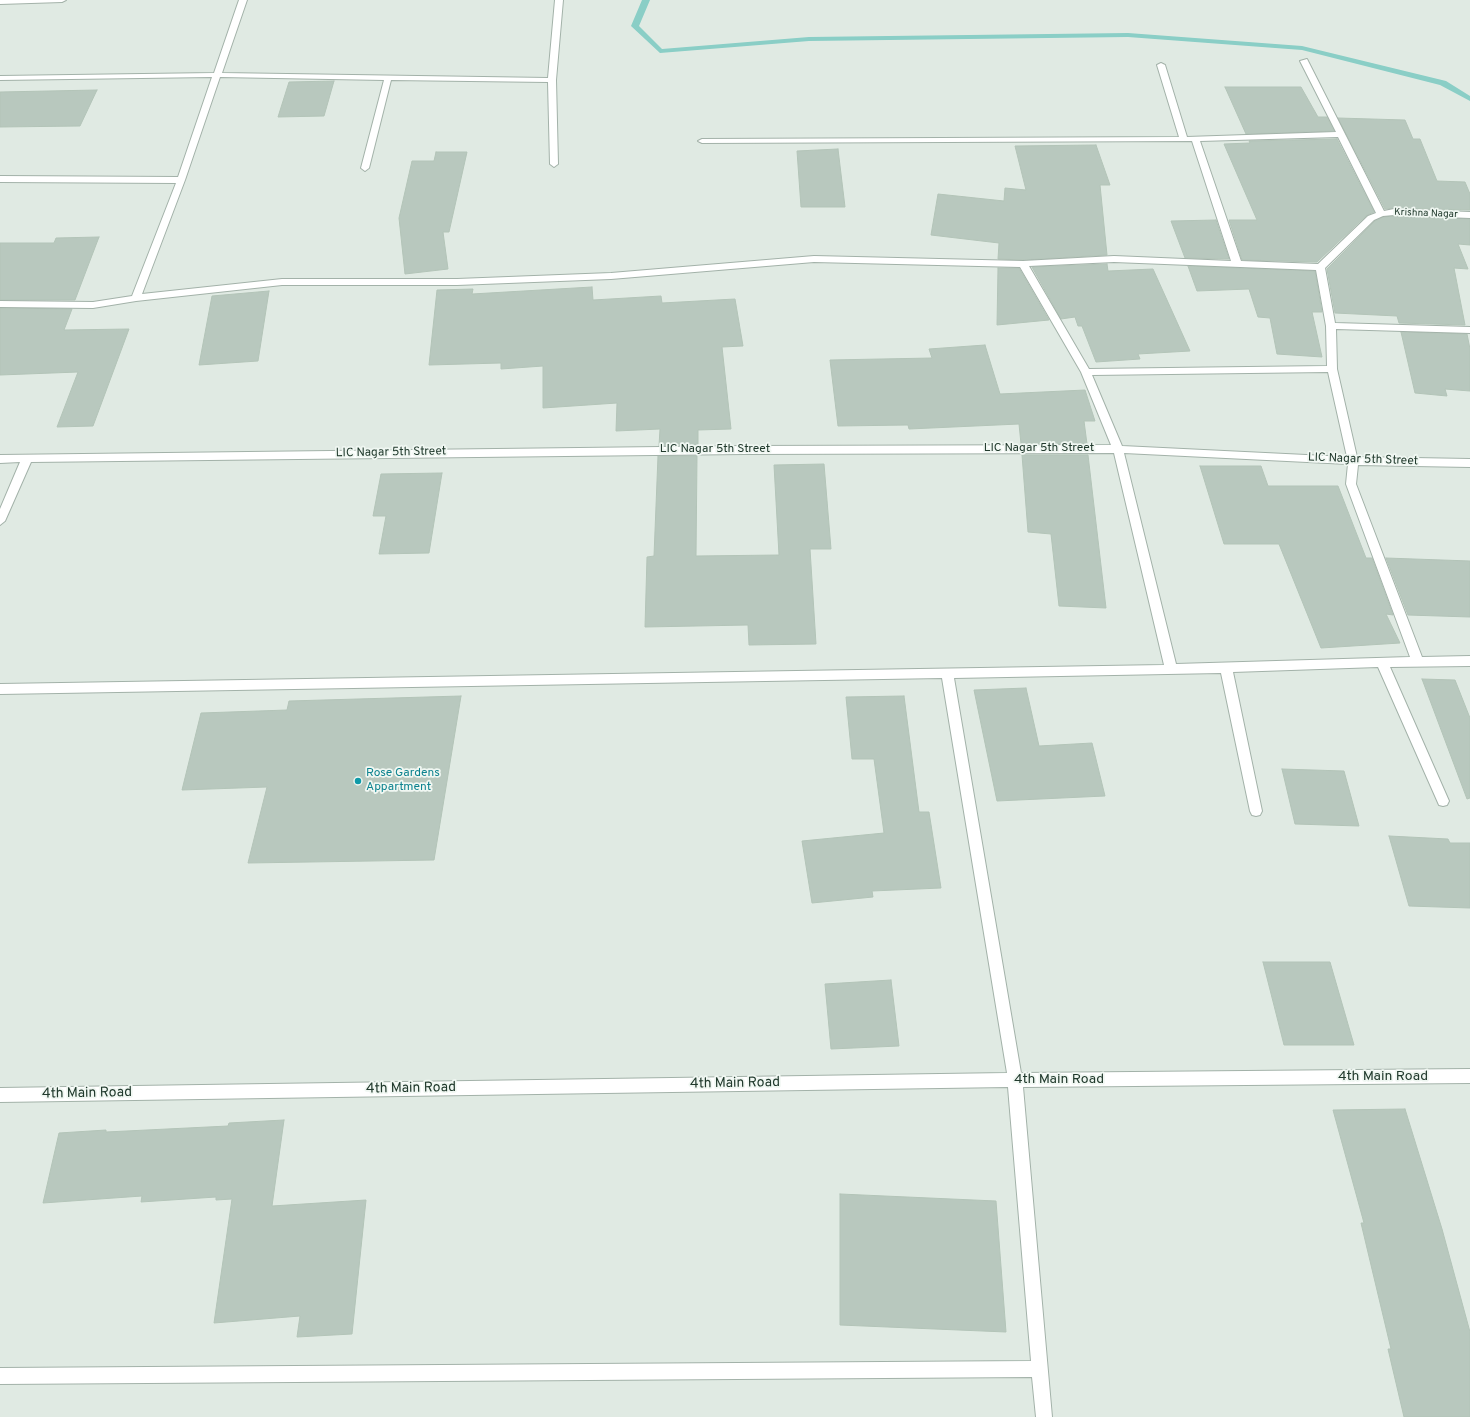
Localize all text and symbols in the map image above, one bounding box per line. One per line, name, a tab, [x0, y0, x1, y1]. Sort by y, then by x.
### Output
street label: Krishna Nagar	[1394, 207, 1458, 221]
street label: LIC Nagar 5th Street	[984, 442, 1094, 456]
street label: LIC Nagar 5th Street	[660, 443, 770, 457]
street label: LIC Nagar 5th Street	[336, 445, 446, 461]
street label: LIC Nagar 5th Street	[1308, 451, 1418, 469]
place label: Rose Gardens Appartment	[366, 767, 440, 795]
marker: Rose Gardens Appartment	[353, 776, 363, 786]
street label: 4th Main Road	[1338, 1069, 1428, 1085]
street label: 4th Main Road	[1014, 1072, 1104, 1088]
street label: 4th Main Road	[690, 1075, 780, 1093]
street label: 4th Main Road	[366, 1080, 456, 1098]
street label: 4th Main Road	[42, 1085, 132, 1103]

